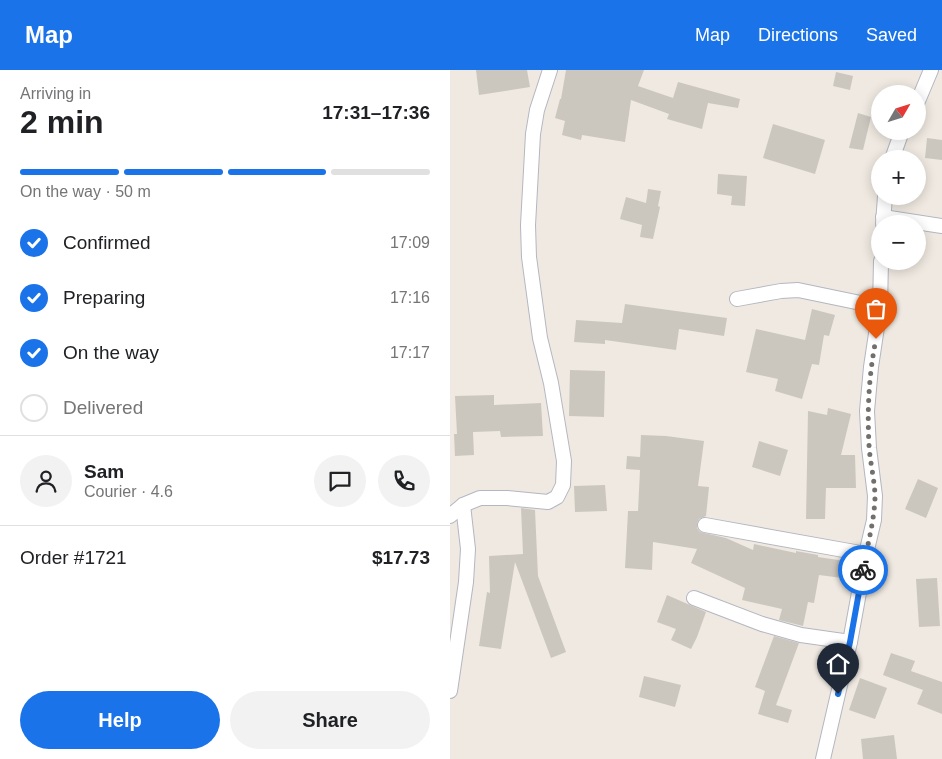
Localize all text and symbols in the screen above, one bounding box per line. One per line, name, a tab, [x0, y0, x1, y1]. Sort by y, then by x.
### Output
text: Map	[25, 21, 73, 48]
text: Map	[695, 25, 730, 45]
text: Directions	[758, 25, 838, 45]
text: Saved	[866, 25, 917, 45]
text: Arriving in	[20, 85, 91, 102]
north arrow	[871, 85, 926, 140]
map controls	[871, 85, 926, 270]
text: 17:31–17:36	[322, 102, 430, 123]
text: 2 min	[20, 104, 104, 140]
button: +	[871, 150, 926, 205]
text: On the way · 50 m	[20, 183, 151, 200]
button: −	[871, 215, 926, 270]
icon: check	[20, 229, 48, 257]
text: Confirmed	[63, 232, 151, 253]
text: 17:09	[390, 234, 430, 251]
icon: check	[20, 284, 48, 312]
text: Preparing	[63, 287, 145, 308]
pin	[855, 288, 897, 339]
text: 17:16	[390, 289, 430, 306]
icon: bag	[862, 295, 890, 323]
icon: check	[20, 339, 48, 367]
text: On the way	[63, 342, 159, 363]
text: 17:17	[390, 344, 430, 361]
text: Delivered	[63, 397, 143, 418]
button: person	[20, 455, 72, 507]
button: chat	[314, 455, 366, 507]
button: phone	[378, 455, 430, 507]
text: Sam	[84, 461, 124, 482]
text: Courier · 4.6	[84, 483, 173, 500]
courier	[838, 545, 888, 595]
text: Order #1721	[20, 547, 127, 568]
text: $17.73	[372, 547, 430, 568]
icon: bike	[849, 556, 877, 584]
pin	[817, 643, 859, 694]
icon: home	[824, 650, 852, 678]
button: Help	[20, 691, 220, 749]
button: Share	[230, 691, 430, 749]

